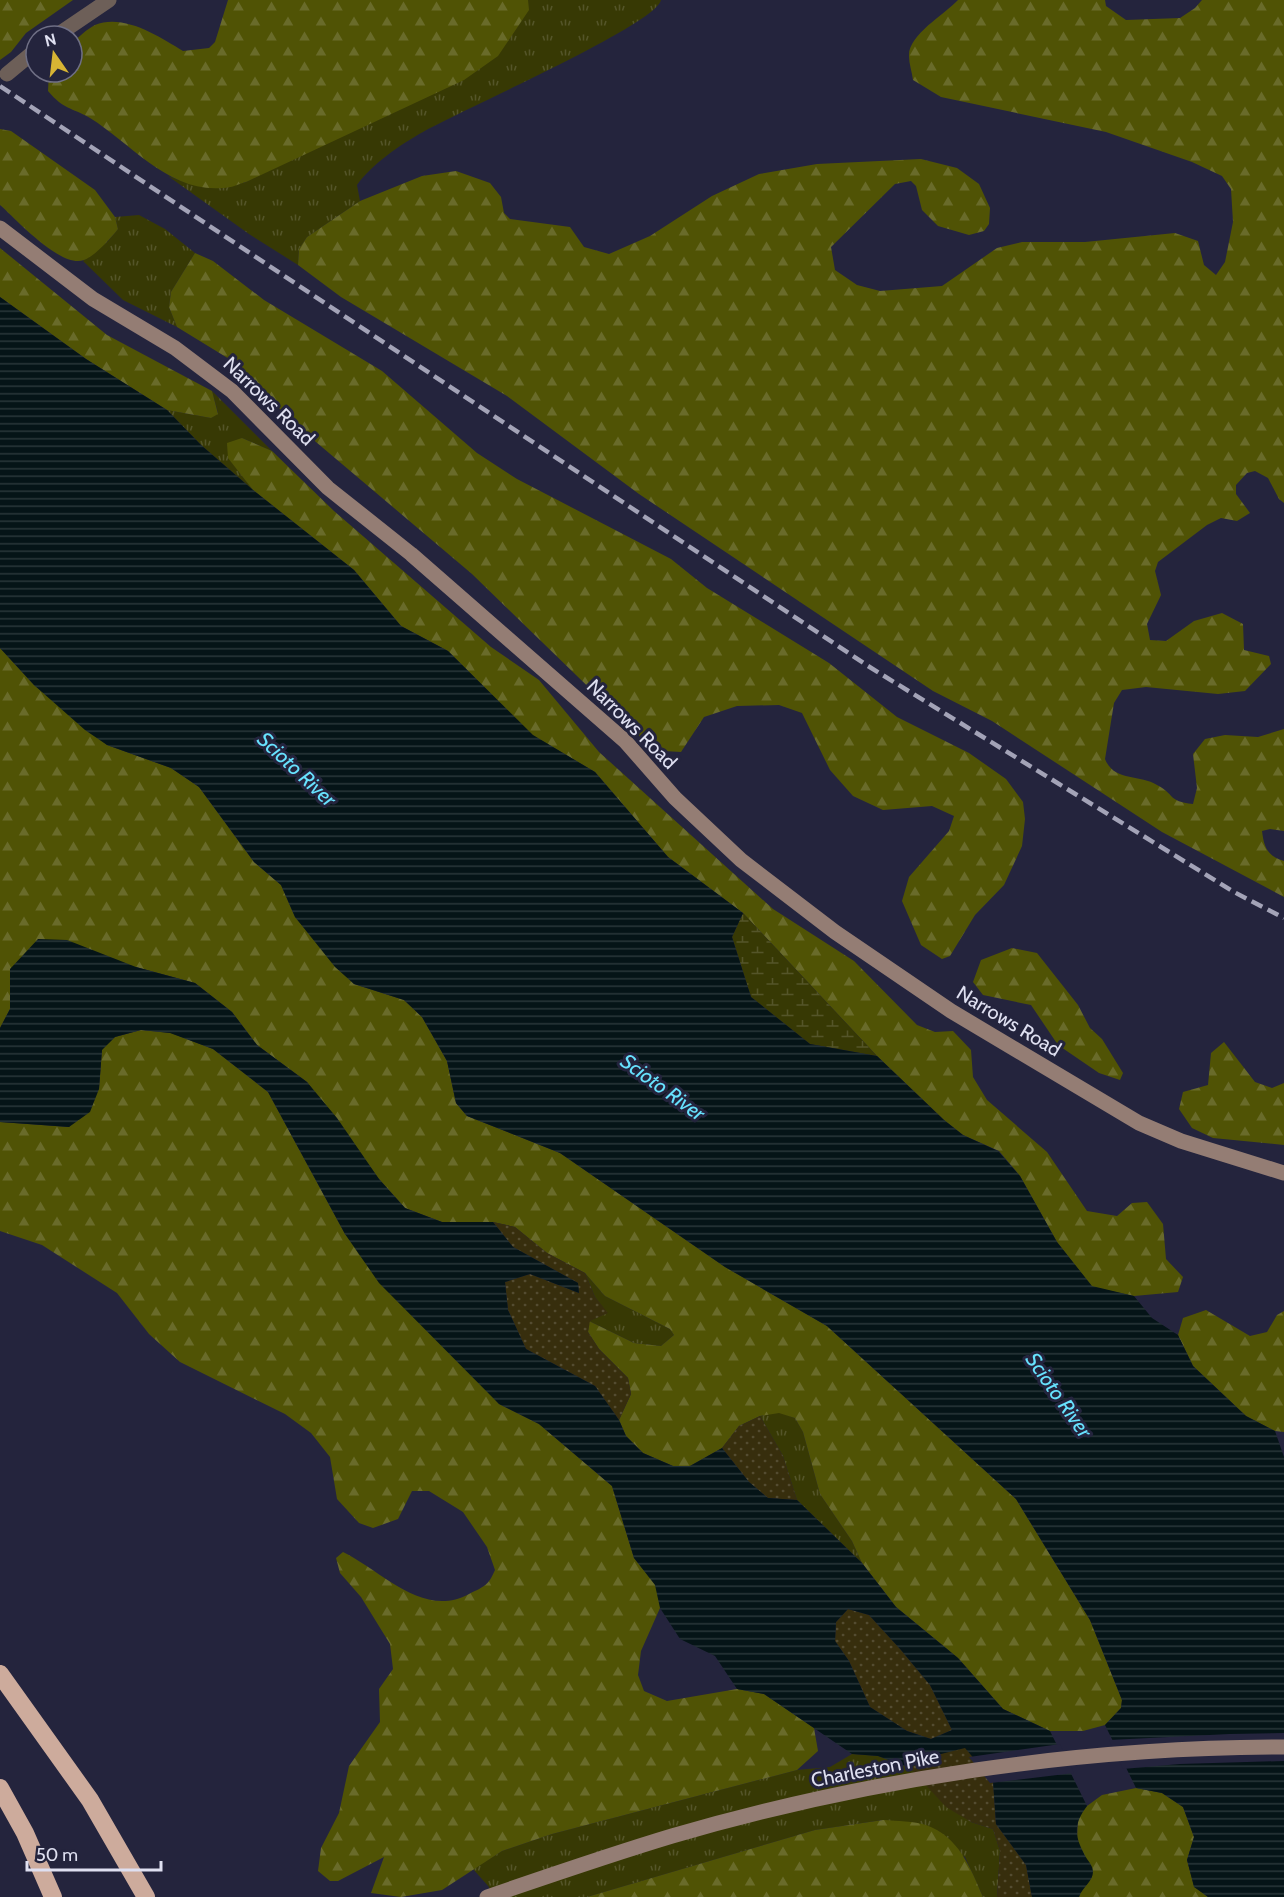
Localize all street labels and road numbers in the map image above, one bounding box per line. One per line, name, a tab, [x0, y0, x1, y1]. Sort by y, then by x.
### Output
street label: Narrows Road	[218, 352, 320, 450]
street label: Narrows Road	[582, 674, 682, 774]
street label: Narrows Road	[952, 980, 1066, 1062]
street label: Charleston Pike	[809, 1744, 941, 1792]

